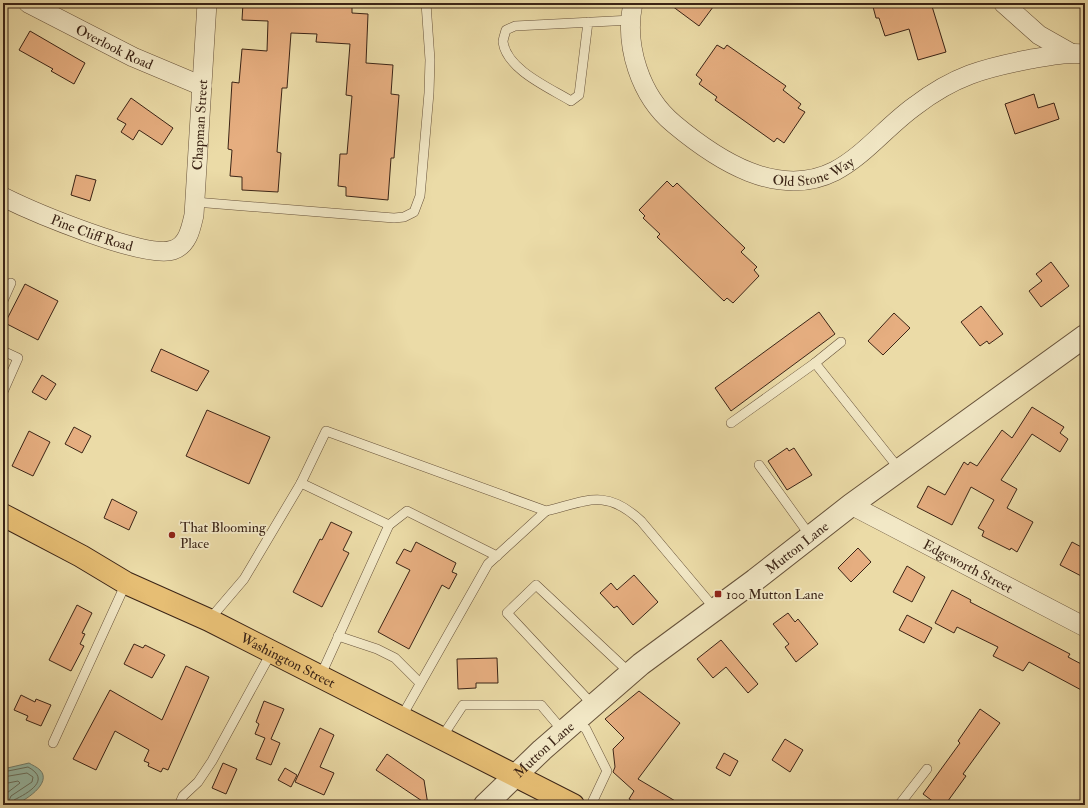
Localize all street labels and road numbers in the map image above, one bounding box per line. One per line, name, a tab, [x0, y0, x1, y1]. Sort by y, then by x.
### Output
street label: Overlook Road	[73, 21, 156, 73]
street label: Chapman Street	[188, 78, 211, 171]
street label: Old Stone Way	[771, 153, 859, 190]
street label: Pine Cliff Road	[48, 211, 135, 255]
street label: Mutton Lane	[762, 517, 832, 577]
street label: Edgeworth Street	[920, 536, 1016, 597]
street label: Washington Street	[237, 629, 339, 691]
street label: Mutton Lane	[510, 718, 578, 781]

